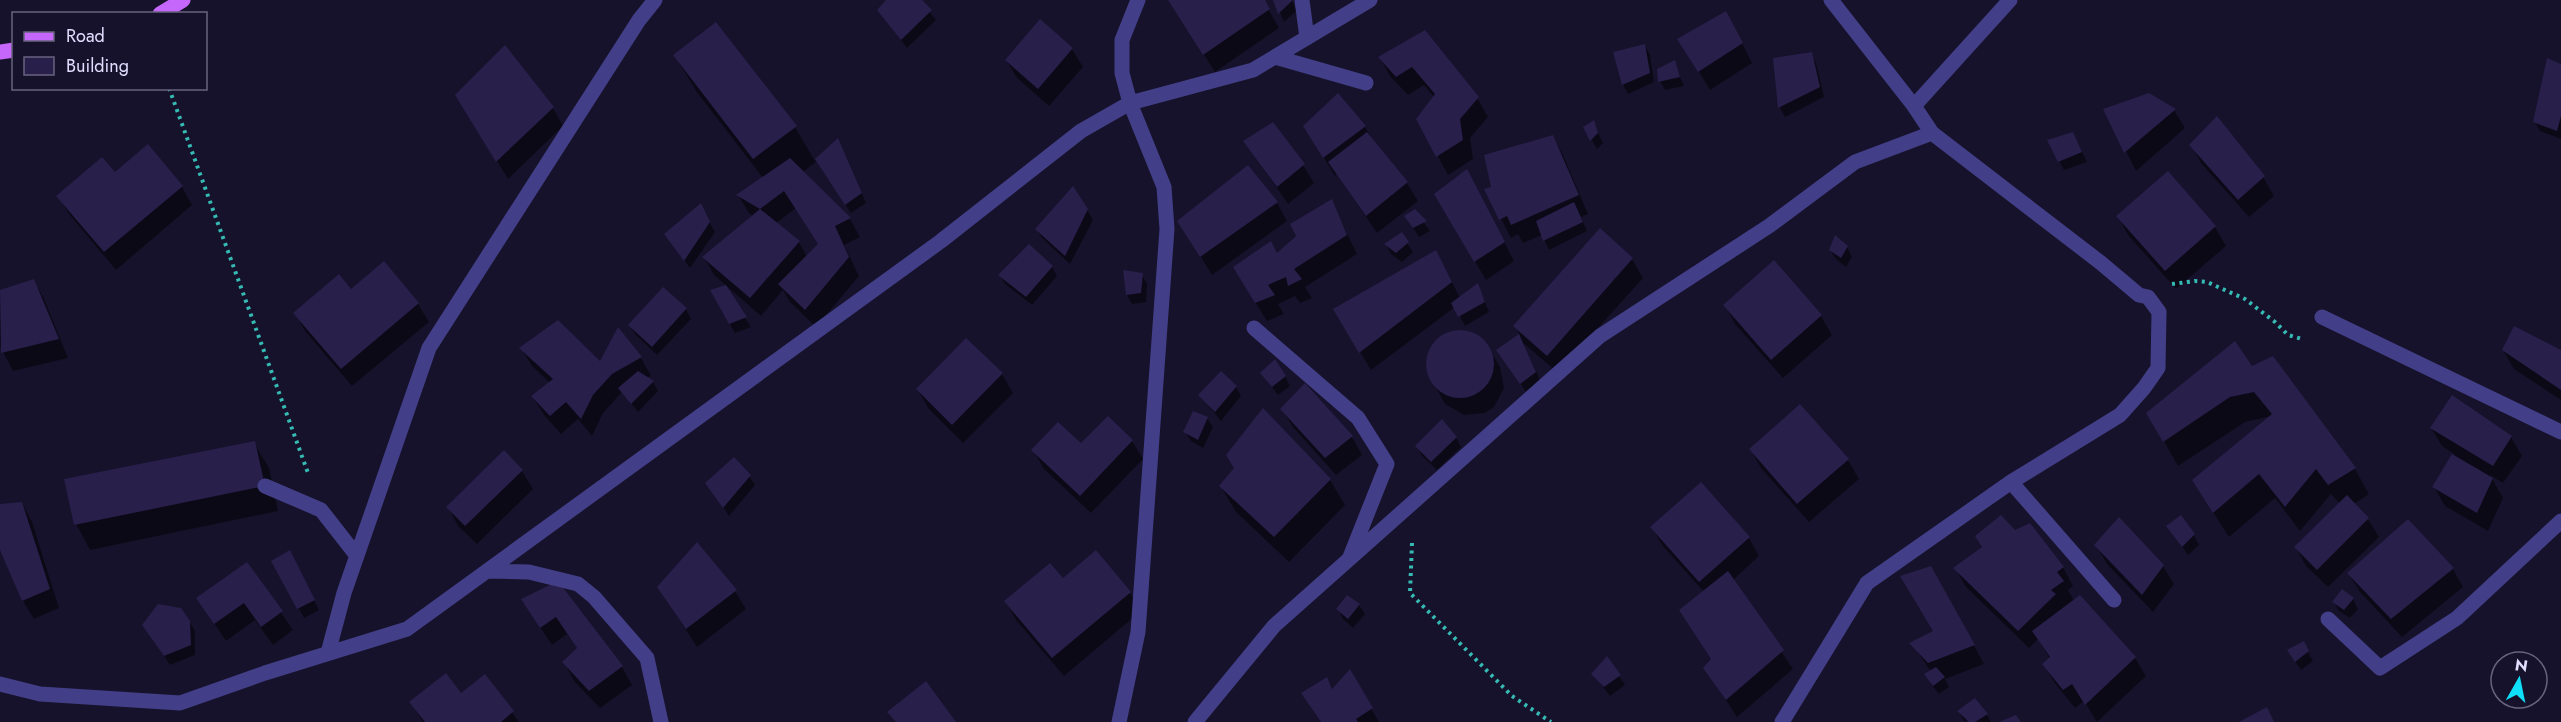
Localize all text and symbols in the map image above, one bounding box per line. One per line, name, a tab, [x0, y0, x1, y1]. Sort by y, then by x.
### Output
legend	[12, 12, 207, 90]
text: Road	[66, 23, 105, 49]
text: Building	[66, 53, 129, 79]
north arrow	[2489, 650, 2549, 710]
text: N	[2513, 653, 2529, 678]

